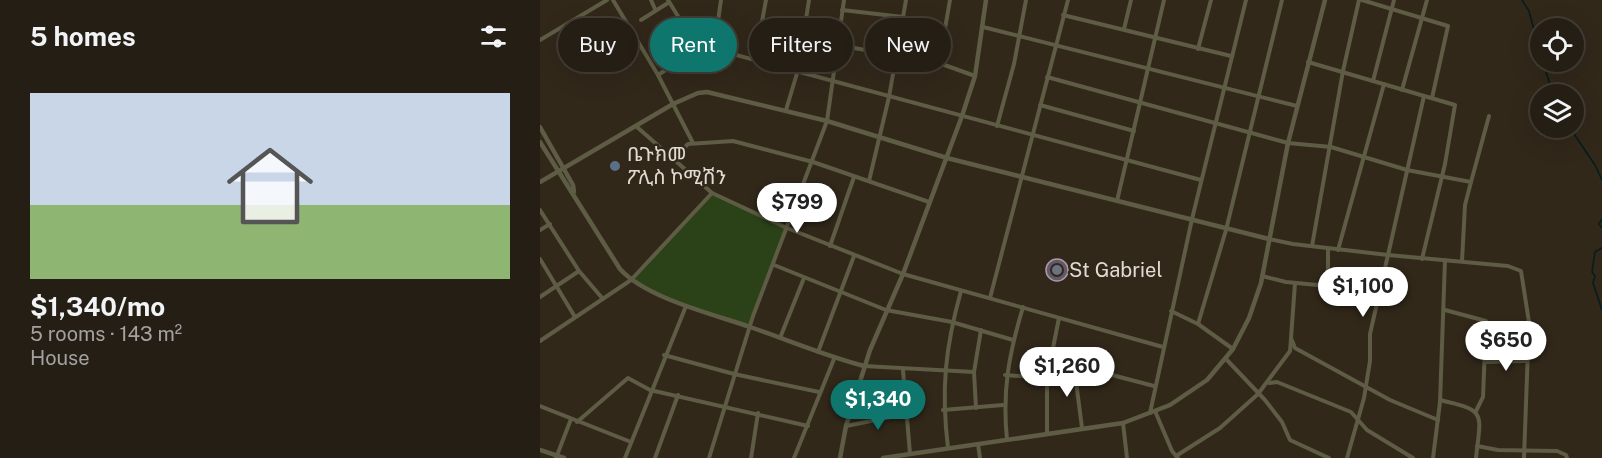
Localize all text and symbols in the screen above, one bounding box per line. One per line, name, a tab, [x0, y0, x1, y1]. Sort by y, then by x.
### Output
chip: Buy	[558, 18, 638, 72]
chip: Rent	[650, 18, 737, 72]
chip: Filters	[749, 18, 853, 72]
chip: New	[865, 18, 951, 72]
map controls	[1530, 18, 1584, 138]
button: locate	[1530, 18, 1584, 72]
icon: filters	[477, 20, 510, 53]
text: 5 homes	[30, 21, 136, 52]
button: layers	[1530, 84, 1584, 138]
icon: home	[216, 132, 324, 240]
place label: ቤጉክመ ፖሊስ ኮሚሽን	[627, 142, 726, 189]
marker: ቤጉክመ ፖሊስ ኮሚሽን	[608, 159, 622, 173]
pin: $799	[761, 183, 833, 234]
text: $799	[771, 190, 823, 214]
place label: St Gabriel	[1069, 258, 1162, 282]
marker: St Gabriel	[1050, 263, 1064, 277]
pin: $1,100	[1314, 267, 1412, 318]
text: $1,100	[1332, 274, 1394, 298]
text: $1,340/mo	[30, 291, 165, 322]
pin: $650	[1470, 321, 1542, 372]
text: 5 rooms · 143 m²	[30, 322, 182, 346]
text: $650	[1479, 328, 1533, 352]
text: House	[30, 346, 90, 370]
pin: $1,260	[1018, 347, 1116, 398]
text: $1,260	[1034, 354, 1100, 378]
pin: $1,340	[829, 380, 927, 431]
text: $1,340	[845, 387, 911, 411]

